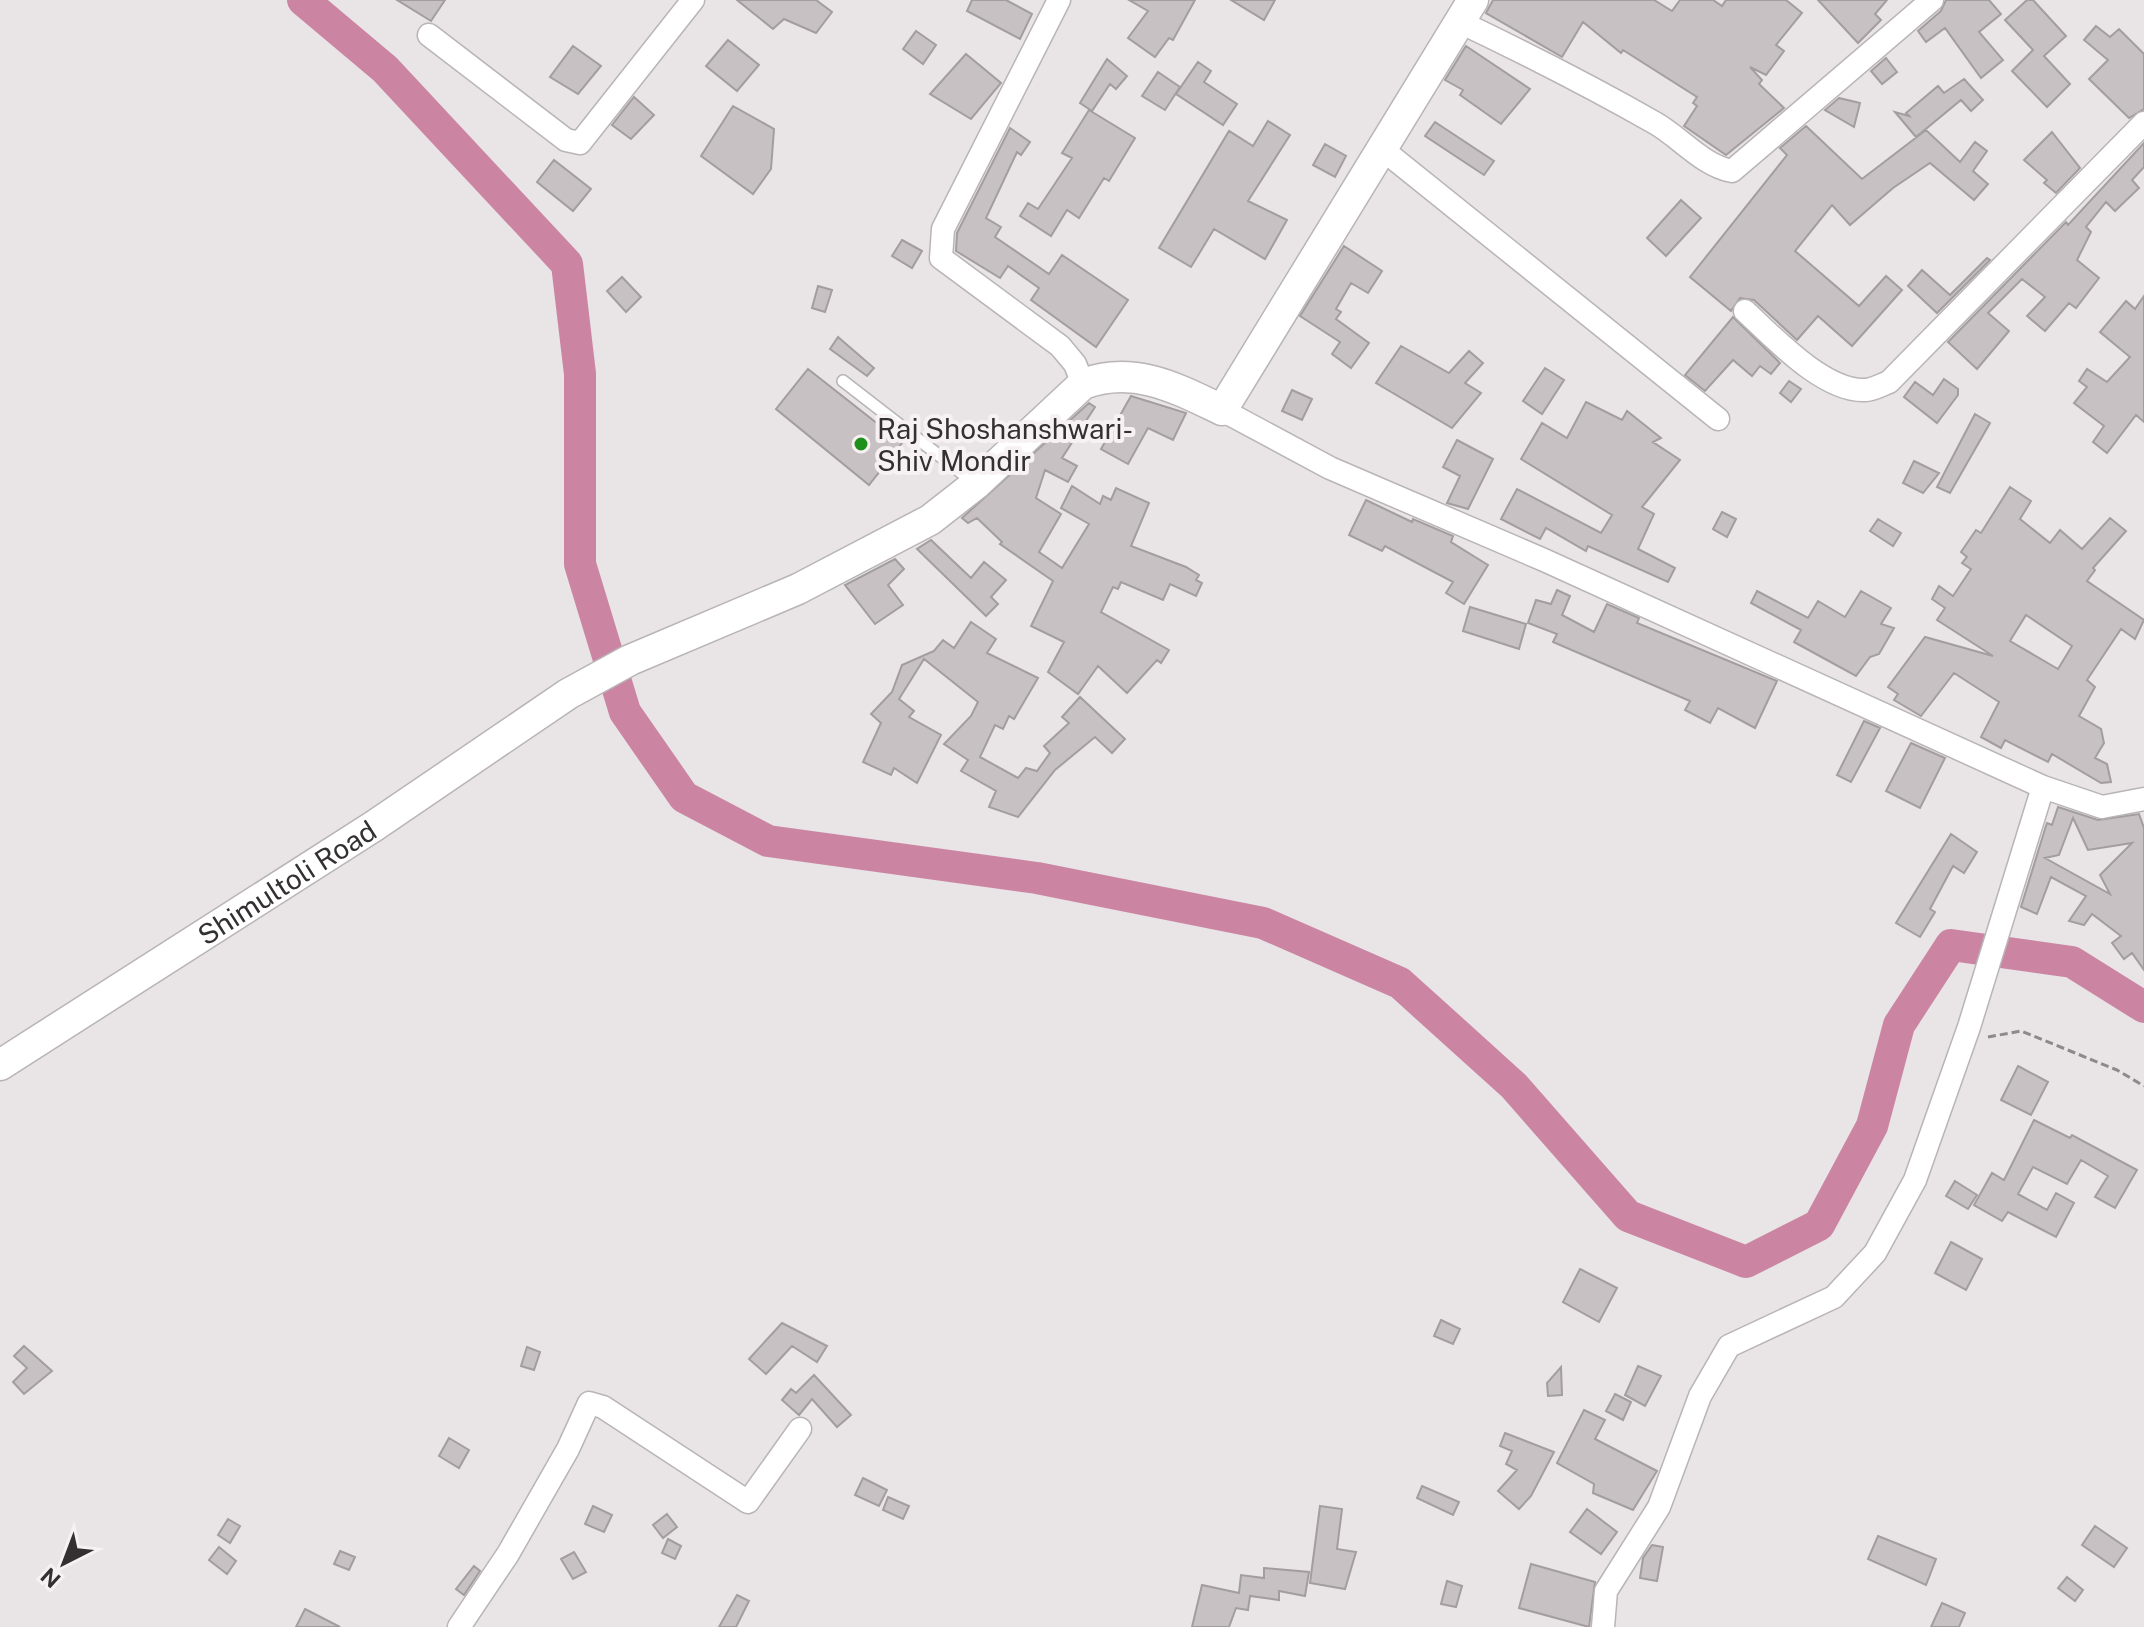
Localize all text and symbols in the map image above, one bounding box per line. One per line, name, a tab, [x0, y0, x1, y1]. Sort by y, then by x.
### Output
place label: Raj Shoshanshwari- Shiv Mondir	[877, 412, 1133, 477]
marker: Raj Shoshanshwari- Shiv Mondir	[852, 435, 870, 453]
street label: Shimultoli Road	[191, 813, 382, 951]
north arrow	[24, 1523, 104, 1603]
text: N	[36, 1562, 66, 1593]

